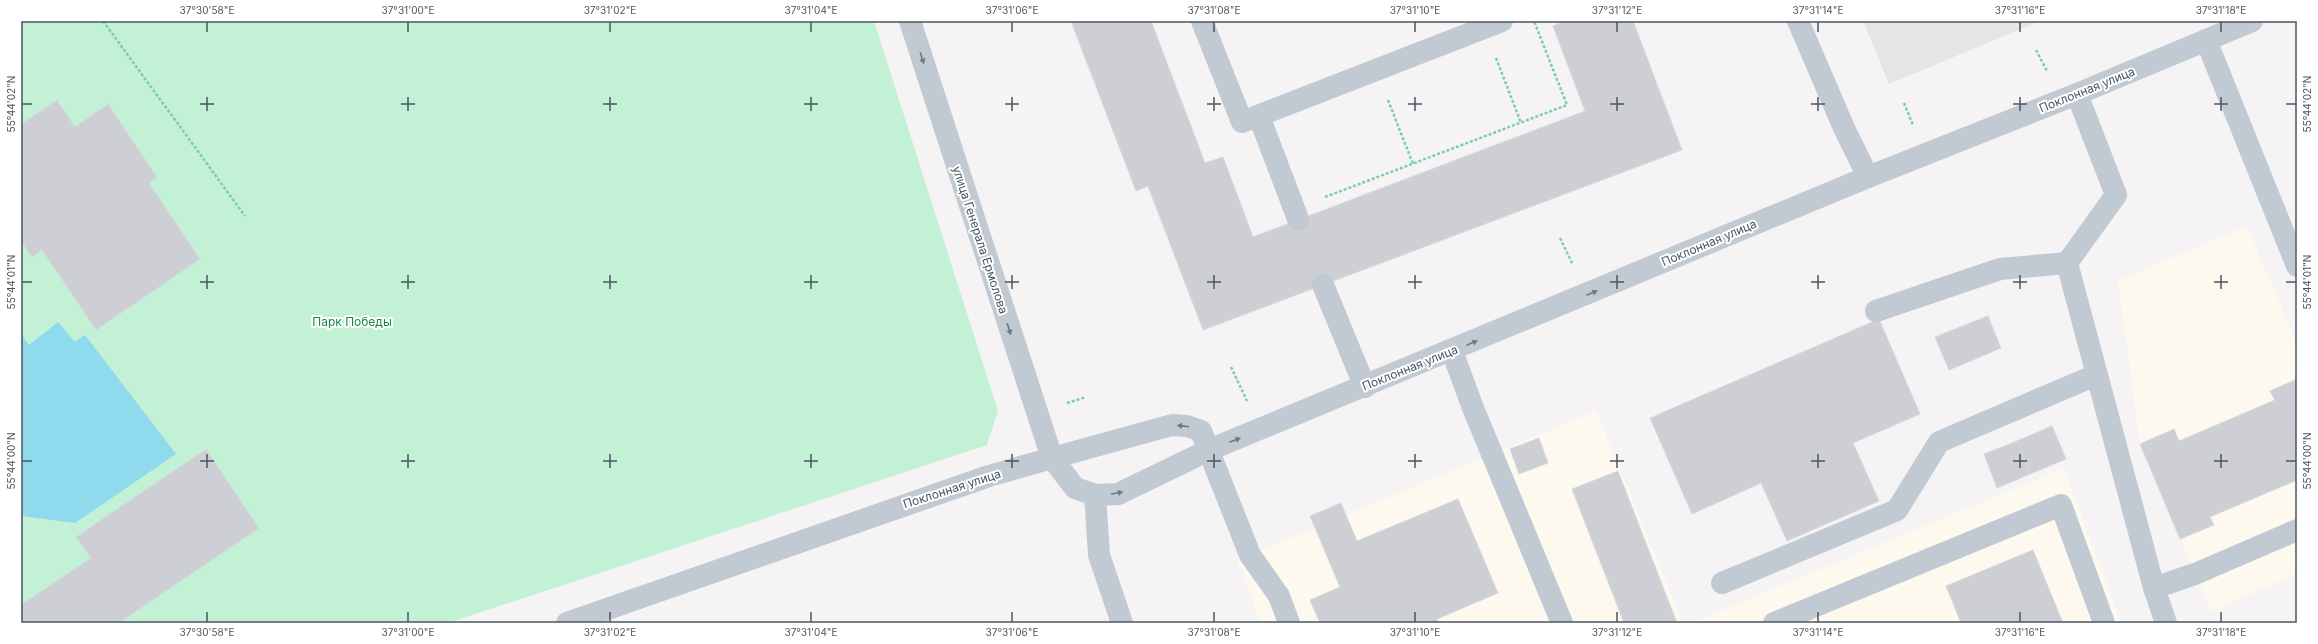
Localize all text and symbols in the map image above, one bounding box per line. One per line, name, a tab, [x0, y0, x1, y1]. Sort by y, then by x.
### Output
text: 37°30'58"E	[180, 4, 234, 16]
text: 37°31'00"E	[382, 4, 434, 16]
text: 37°31'02"E	[584, 4, 636, 16]
text: 37°31'04"E	[784, 4, 838, 16]
text: 37°31'06"E	[986, 4, 1038, 16]
text: 37°31'08"E	[1188, 4, 1240, 16]
text: 37°31'10"E	[1390, 4, 1440, 16]
text: 37°31'12"E	[1592, 4, 1642, 16]
text: 37°31'14"E	[1793, 4, 1843, 16]
text: 37°31'16"E	[1995, 4, 2045, 16]
text: 37°31'18"E	[2196, 4, 2246, 16]
one-way arrow	[919, 52, 925, 64]
street label: Поклонная улица	[2037, 64, 2137, 116]
text: 55°44'02"N	[5, 76, 17, 132]
text: 55°44'02"N	[2301, 76, 2313, 132]
street label: улица Генерала Ермолова	[949, 164, 1011, 316]
street label: Поклонная улица	[1659, 216, 1759, 269]
text: 55°44'01"N	[5, 255, 17, 309]
text: 55°44'01"N	[2301, 255, 2313, 309]
one-way arrow	[1586, 289, 1598, 295]
park label: Парк Победы	[312, 314, 392, 329]
one-way arrow	[1006, 323, 1012, 335]
one-way arrow	[1466, 339, 1478, 345]
street label: Поклонная улица	[1360, 342, 1460, 394]
one-way arrow	[1177, 423, 1189, 430]
text: 55°44'00"N	[5, 433, 17, 490]
text: 55°44'00"N	[2301, 433, 2313, 490]
one-way arrow	[1229, 436, 1241, 442]
street label: Поклонная улица	[901, 466, 1003, 511]
one-way arrow	[1110, 490, 1123, 496]
text: 37°30'58"E	[180, 626, 234, 638]
text: 37°31'00"E	[382, 626, 434, 638]
text: 37°31'02"E	[584, 626, 636, 638]
text: 37°31'04"E	[784, 626, 838, 638]
text: 37°31'06"E	[986, 626, 1038, 638]
text: 37°31'08"E	[1188, 626, 1240, 638]
text: 37°31'10"E	[1390, 626, 1440, 638]
text: 37°31'12"E	[1592, 626, 1642, 638]
text: 37°31'14"E	[1793, 626, 1843, 638]
text: 37°31'16"E	[1995, 626, 2045, 638]
text: 37°31'18"E	[2196, 626, 2246, 638]

